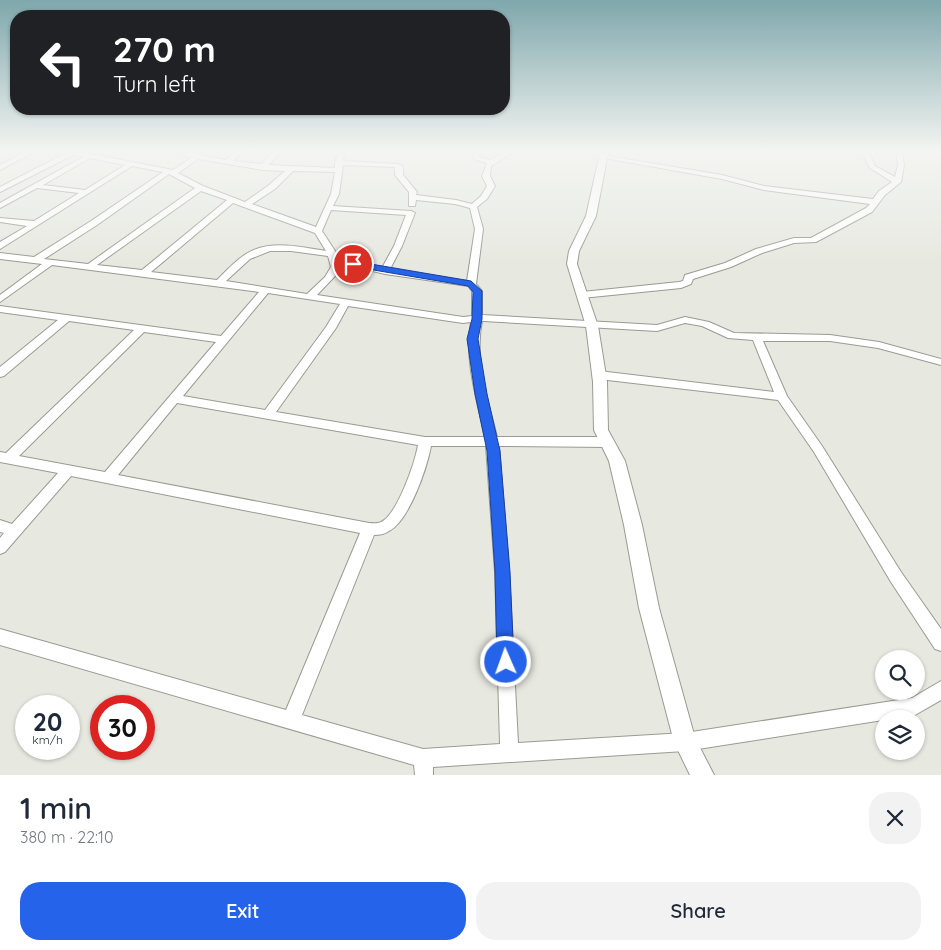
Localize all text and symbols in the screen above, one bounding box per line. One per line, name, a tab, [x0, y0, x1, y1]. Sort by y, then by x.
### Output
text: 270 m	[113, 27, 216, 71]
icon: left	[30, 30, 95, 95]
text: Turn left	[113, 70, 196, 98]
pin	[332, 243, 374, 285]
icon: arrive	[339, 250, 367, 278]
position arrow	[479, 635, 531, 687]
map controls	[875, 650, 925, 760]
button: search	[875, 650, 925, 700]
speed limit sign: 30	[90, 695, 155, 760]
text: 20	[33, 706, 62, 737]
button: layers	[875, 710, 925, 760]
text: km/h	[32, 732, 63, 747]
text: 1 min	[20, 789, 92, 827]
button: close	[869, 792, 921, 844]
text: 380 m · 22:10	[20, 827, 114, 847]
button: Exit	[20, 882, 466, 940]
button: Share	[476, 882, 921, 940]

